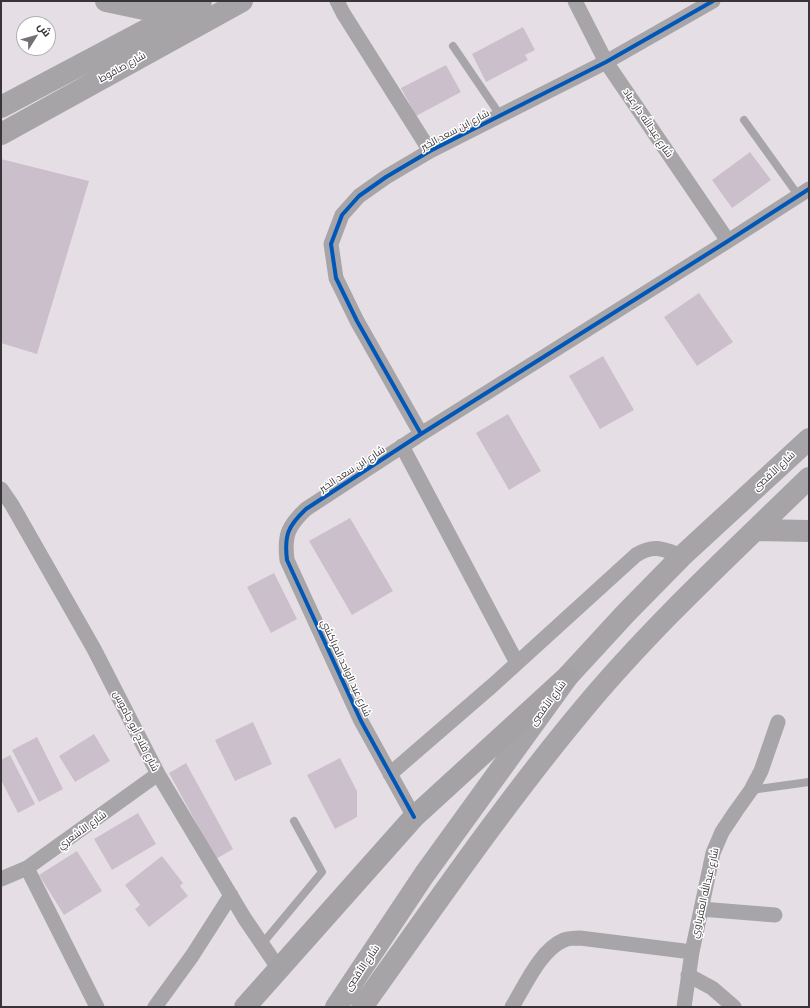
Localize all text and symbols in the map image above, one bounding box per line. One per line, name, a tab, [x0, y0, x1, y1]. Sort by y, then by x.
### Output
north arrow	[16, 16, 56, 56]
text: ش	[36, 20, 54, 39]
street label: شارع صافوط	[96, 49, 148, 85]
street label: شارع عبدالله دار عياد	[621, 86, 675, 160]
street label: شارع ابن سعد الخير	[419, 107, 491, 153]
street label: شارع ابن سعد الخير	[317, 443, 387, 495]
street label: شارع الأقصى	[750, 449, 798, 493]
street label: شارع عبد الواحد المراكشي	[318, 617, 374, 719]
street label: شارع الأقصى	[528, 678, 568, 728]
street label: شارع فلاح أبو جاموس	[111, 689, 161, 773]
street label: شارع الأشعري	[55, 808, 109, 852]
street label: شارع عبدالله العقرباوي	[689, 847, 721, 939]
street label: شارع الأقصى	[342, 943, 382, 993]

